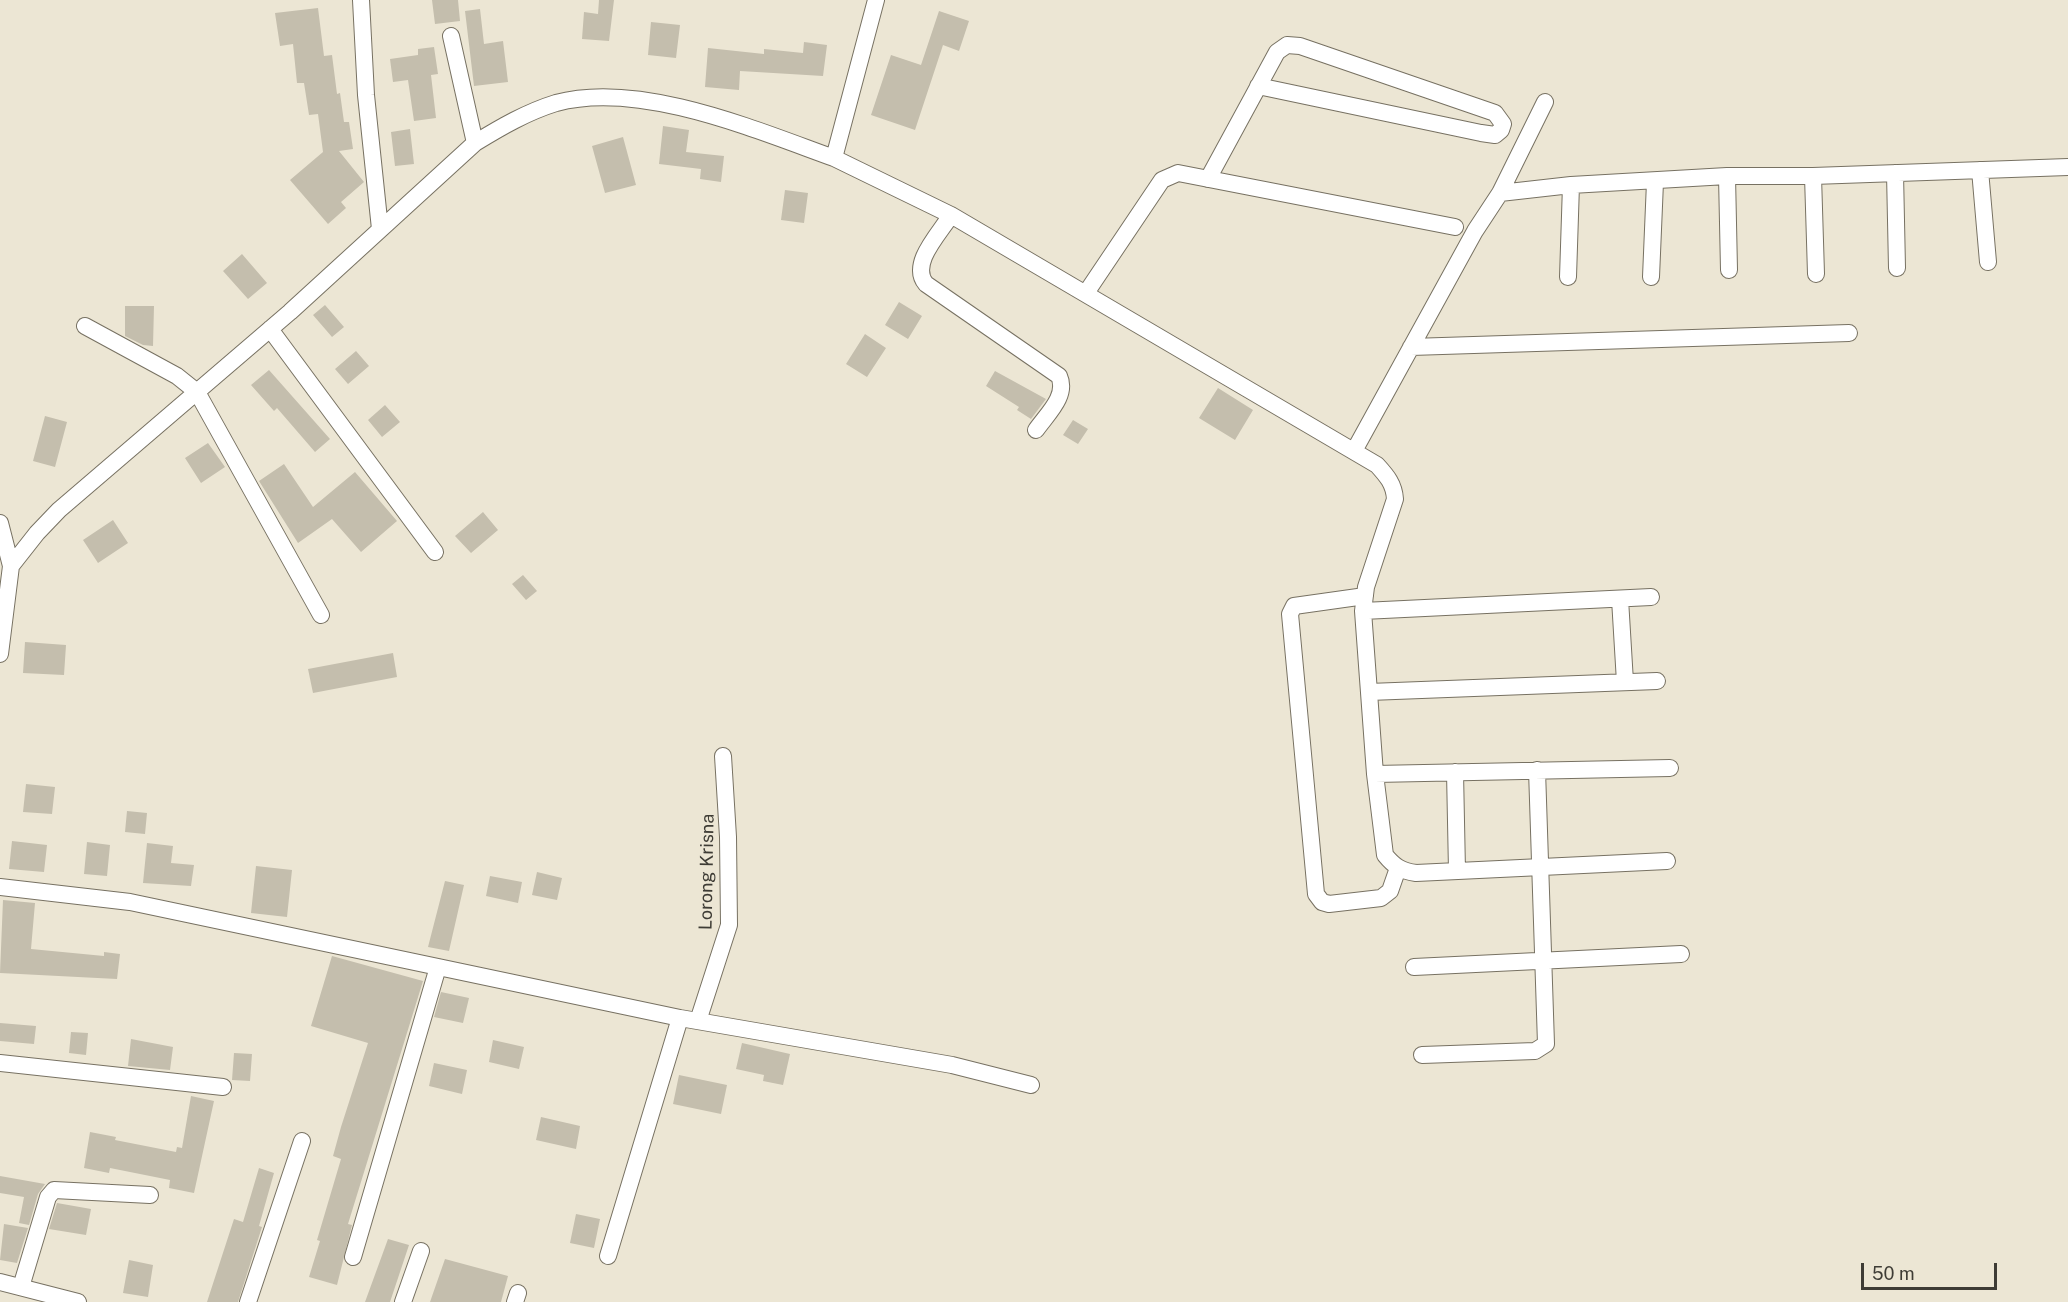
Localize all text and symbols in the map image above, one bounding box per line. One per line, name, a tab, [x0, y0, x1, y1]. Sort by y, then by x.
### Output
street label: Lorong Krisna	[695, 814, 719, 930]
scale bar	[1864, 1251, 2000, 1289]
text: 50 m	[1872, 1263, 1915, 1284]

